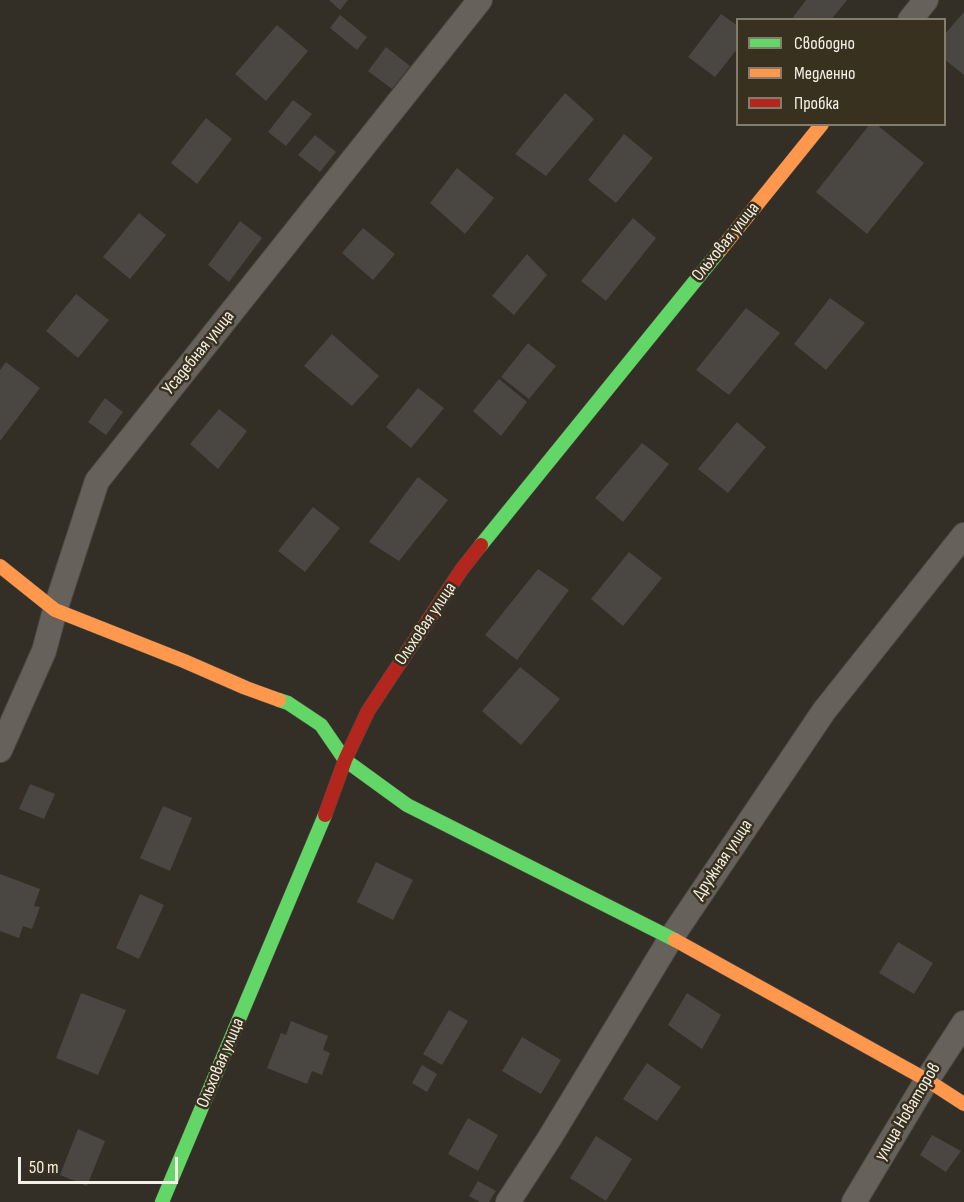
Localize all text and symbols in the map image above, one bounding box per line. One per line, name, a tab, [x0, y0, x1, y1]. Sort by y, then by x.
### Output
legend	[736, 18, 946, 126]
text: Свободно	[794, 33, 855, 54]
text: Медленно	[794, 63, 856, 84]
text: Пробка	[794, 93, 839, 114]
street label: Ольховая улица	[688, 198, 764, 286]
street label: Усадебная улица	[158, 306, 240, 400]
street label: Ольховая улица	[390, 578, 462, 670]
street label: Дружная улица	[688, 816, 758, 904]
street label: Ольховая улица	[192, 1015, 250, 1111]
street label: улица Новаторов	[870, 1059, 946, 1165]
scale bar	[21, 1145, 182, 1183]
text: 50 m	[29, 1157, 59, 1178]

